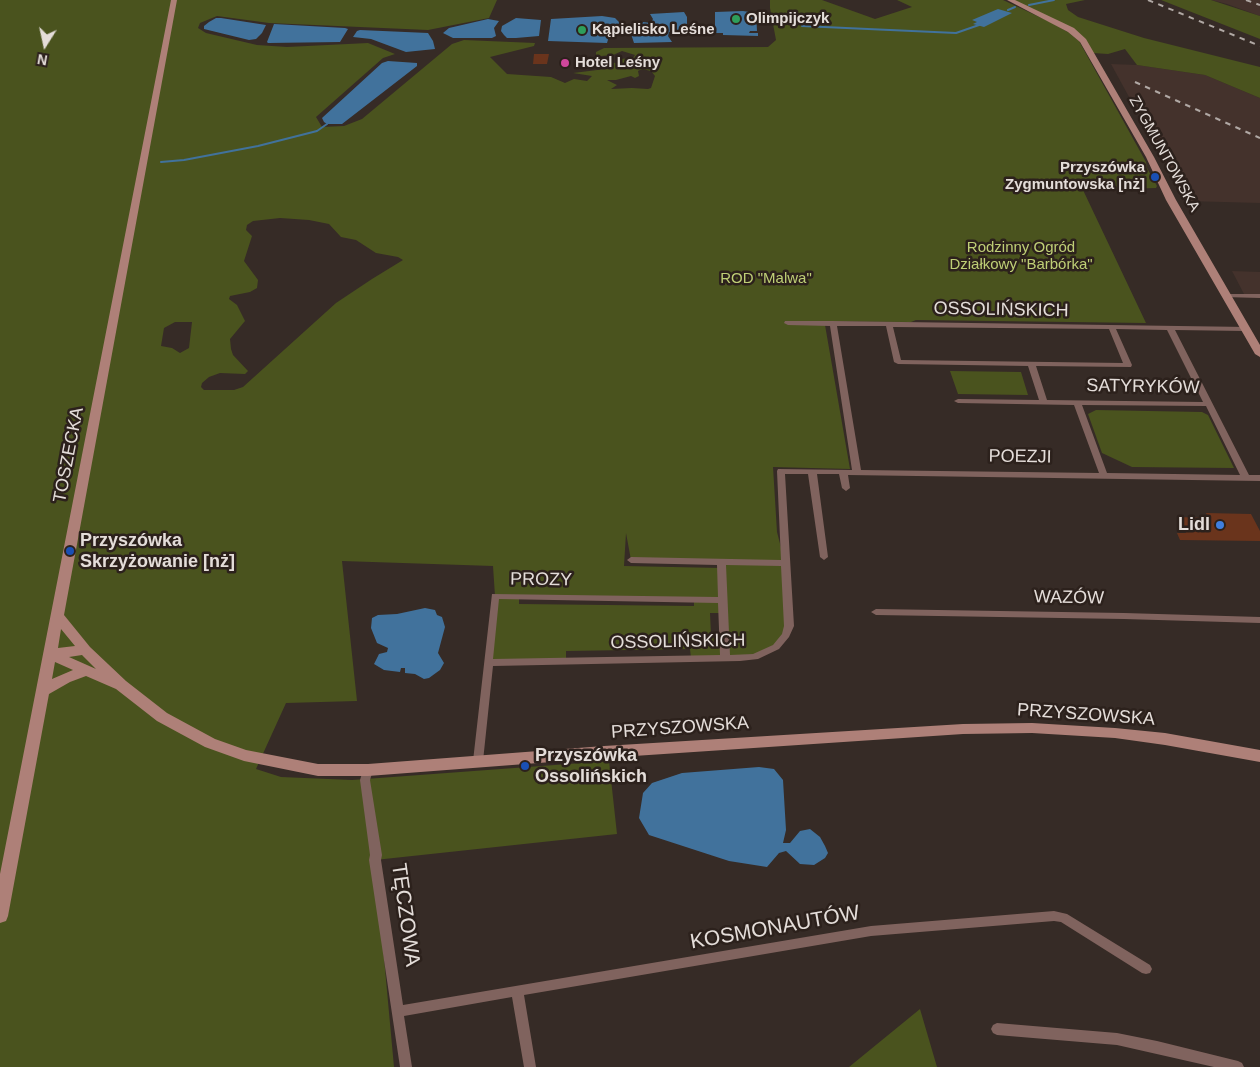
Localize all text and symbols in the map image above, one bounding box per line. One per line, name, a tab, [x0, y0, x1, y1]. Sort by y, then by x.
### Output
place label: Olimpijczyk	[746, 10, 829, 28]
marker: Olimpijczyk	[730, 13, 742, 25]
north arrow	[20, 20, 70, 70]
place label: Kąpielisko Leśne	[592, 21, 715, 39]
marker: Kąpielisko Leśne	[576, 24, 588, 36]
text: N	[36, 51, 49, 69]
place label: Hotel Leśny	[575, 54, 660, 72]
marker: Hotel Leśny	[559, 57, 571, 69]
street label: ZYGMUNTOWSKA	[1125, 93, 1203, 215]
place label: Przyszówka Zygmuntowska [nż]	[1005, 159, 1145, 194]
marker: Przyszówka Zygmuntowska [nż]	[1149, 171, 1161, 183]
park label: Rodzinny Ogród Działkowy "Barbórka"	[949, 239, 1093, 274]
park label: ROD "Malwa"	[720, 270, 812, 288]
street label: OSSOLIŃSKICH	[933, 298, 1069, 322]
street label: SATYRYKÓW	[1086, 375, 1200, 399]
street label: TOSZECKA	[49, 405, 89, 505]
street label: POEZJI	[988, 446, 1052, 468]
place label: Lidl	[1178, 514, 1210, 536]
marker: Lidl	[1214, 519, 1226, 531]
place label: Przyszówka Skrzyżowanie [nż]	[80, 530, 235, 572]
marker: Przyszówka Skrzyżowanie [nż]	[64, 545, 76, 557]
street label: PROZY	[510, 569, 572, 591]
street label: WAZÓW	[1034, 587, 1104, 609]
street label: OSSOLIŃSKICH	[610, 630, 746, 654]
street label: PRZYSZOWSKA	[1016, 699, 1156, 731]
street label: PRZYSZOWSKA	[610, 712, 750, 744]
place label: Przyszówka Ossolińskich	[535, 745, 647, 788]
marker: Przyszówka Ossolińskich	[519, 760, 531, 772]
street label: TĘCZOWA	[385, 862, 425, 968]
street label: KOSMONAUTÓW	[688, 901, 862, 955]

